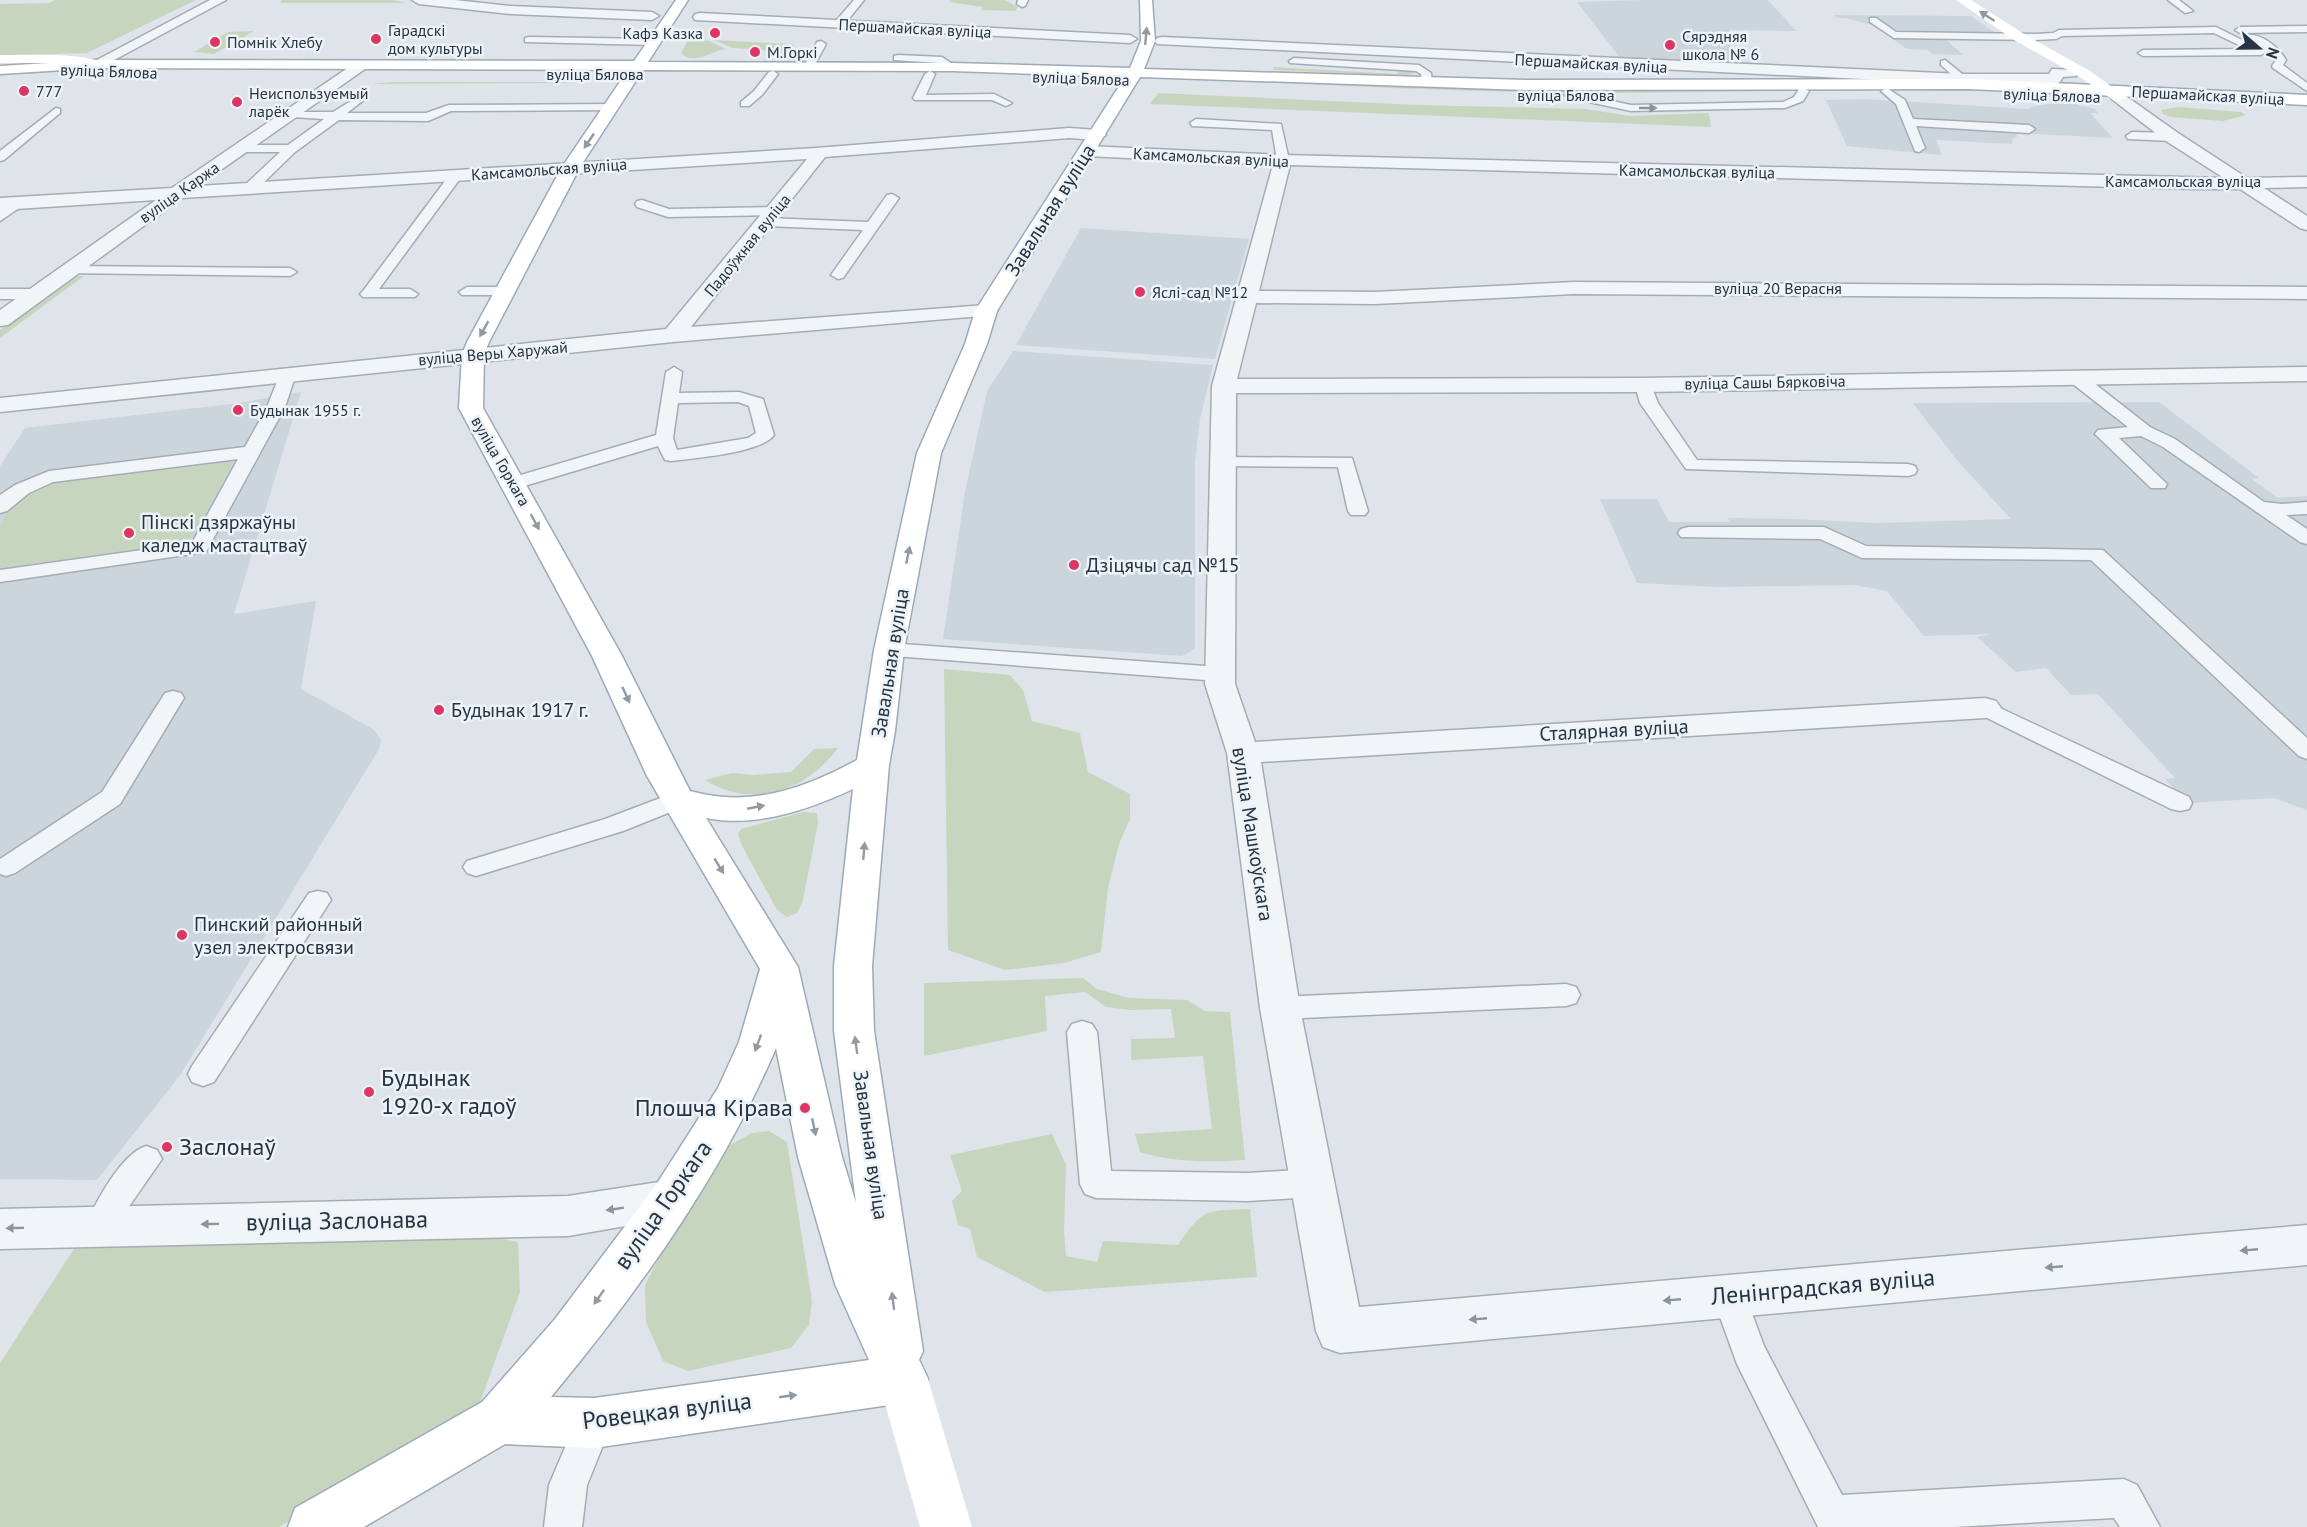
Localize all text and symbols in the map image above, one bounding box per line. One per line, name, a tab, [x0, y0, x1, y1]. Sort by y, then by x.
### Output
one-way arrow	[1979, 10, 1995, 22]
street label: Першамайская вуліца	[838, 14, 992, 42]
north arrow	[2229, 18, 2289, 78]
place label: Гарадскі дом культуры	[388, 20, 483, 58]
place label: Кафэ Казка	[622, 23, 703, 43]
marker: Кафэ Казка	[708, 26, 722, 40]
place label: Сярэдняя школа № 6	[1682, 26, 1759, 64]
one-way arrow	[1141, 27, 1151, 46]
place label: Помнік Хлебу	[227, 32, 323, 52]
marker: Гарадскі дом культуры	[369, 32, 383, 46]
marker: Помнік Хлебу	[208, 35, 222, 49]
marker: Сярэдняя школа № 6	[1663, 38, 1677, 52]
place label: М.Горкі	[767, 42, 818, 62]
marker: М.Горкі	[748, 45, 762, 59]
text: N	[2262, 45, 2284, 61]
street label: Першамайская вуліца	[1514, 49, 1668, 77]
street label: вуліца Бялова	[60, 59, 158, 83]
street label: вуліца Бялова	[546, 64, 644, 84]
street label: вуліца Бялова	[1032, 66, 1130, 90]
place label: 777	[36, 81, 62, 101]
street label: Першамайская вуліца	[2131, 81, 2285, 109]
place label: Неиспользуемый ларёк	[248, 83, 369, 121]
street label: вуліца Бялова	[2003, 83, 2101, 107]
marker: 777	[17, 84, 31, 98]
street label: вуліца Бялова	[1517, 85, 1615, 105]
marker: Неиспользуемый ларёк	[230, 95, 244, 109]
one-way arrow	[1639, 103, 1658, 113]
one-way arrow	[584, 133, 595, 149]
street label: Завальная вуліца	[999, 139, 1101, 281]
street label: Камсамольская вуліца	[1132, 143, 1290, 171]
street label: Камсамольская вуліца	[470, 154, 628, 184]
street label: вуліца Каржа	[135, 157, 223, 227]
street label: Камсамольская вуліца	[1619, 160, 1775, 182]
street label: Камсамольская вуліца	[2105, 171, 2261, 191]
street label: Падоўжная вуліца	[700, 190, 794, 300]
street label: вуліца 20 Верасня	[1714, 278, 1842, 298]
place label: Яслі-сад №12	[1152, 282, 1248, 302]
marker: Яслі-сад №12	[1133, 285, 1147, 299]
one-way arrow	[480, 321, 490, 338]
street label: вуліца Веры Харужай	[417, 337, 569, 369]
street label: вуліца Сашы Бярковіча	[1684, 371, 1846, 393]
place label: Будынак 1955 г.	[250, 400, 361, 420]
marker: Будынак 1955 г.	[231, 403, 245, 417]
street label: вуліца Горкага	[467, 412, 535, 510]
place label: Пінскі дзяржаўны каледж мастацтваў	[141, 509, 308, 558]
one-way arrow	[530, 514, 540, 531]
marker: Пінскі дзяржаўны каледж мастацтваў	[122, 526, 136, 540]
one-way arrow	[904, 545, 913, 564]
place label: Дзіцячы сад №15	[1086, 552, 1240, 578]
marker: Дзіцячы сад №15	[1067, 558, 1081, 572]
street label: Завальная вуліца	[865, 586, 915, 740]
one-way arrow	[621, 686, 630, 703]
place label: Будынак 1917 г.	[451, 697, 589, 723]
marker: Будынак 1917 г.	[432, 703, 446, 717]
street label: Сталярная вуліца	[1539, 713, 1689, 747]
street label: вуліца Машкоўскага	[1226, 745, 1280, 923]
one-way arrow	[747, 802, 766, 811]
one-way arrow	[859, 841, 869, 860]
one-way arrow	[713, 858, 724, 874]
place label: Пинский районный узел электросвязи	[194, 911, 363, 960]
marker: Пинский районный узел электросвязи	[175, 928, 189, 942]
one-way arrow	[753, 1035, 763, 1053]
one-way arrow	[852, 1036, 861, 1055]
place label: Будынак 1920-х гадоў	[381, 1062, 517, 1121]
street label: Завальная вуліца	[848, 1068, 894, 1222]
marker: Будынак 1920-х гадоў	[362, 1085, 376, 1099]
place label: Плошча Кірава	[635, 1092, 793, 1123]
marker: Плошча Кірава	[798, 1101, 812, 1115]
one-way arrow	[810, 1117, 819, 1136]
place label: Заслонаў	[179, 1131, 276, 1162]
street label: вуліца Горкага	[607, 1134, 719, 1275]
marker: Заслонаў	[160, 1140, 174, 1154]
street label: вуліца Заслонава	[246, 1203, 428, 1238]
one-way arrow	[605, 1204, 624, 1213]
one-way arrow	[201, 1219, 220, 1229]
one-way arrow	[6, 1224, 25, 1233]
one-way arrow	[2239, 1245, 2258, 1255]
street label: Ленінградская вуліца	[1709, 1261, 1936, 1312]
one-way arrow	[2045, 1262, 2064, 1272]
one-way arrow	[593, 1288, 605, 1304]
one-way arrow	[888, 1291, 897, 1310]
one-way arrow	[1662, 1295, 1681, 1305]
one-way arrow	[1468, 1314, 1487, 1324]
street label: Ровецкая вуліца	[581, 1385, 753, 1436]
one-way arrow	[778, 1392, 797, 1401]

